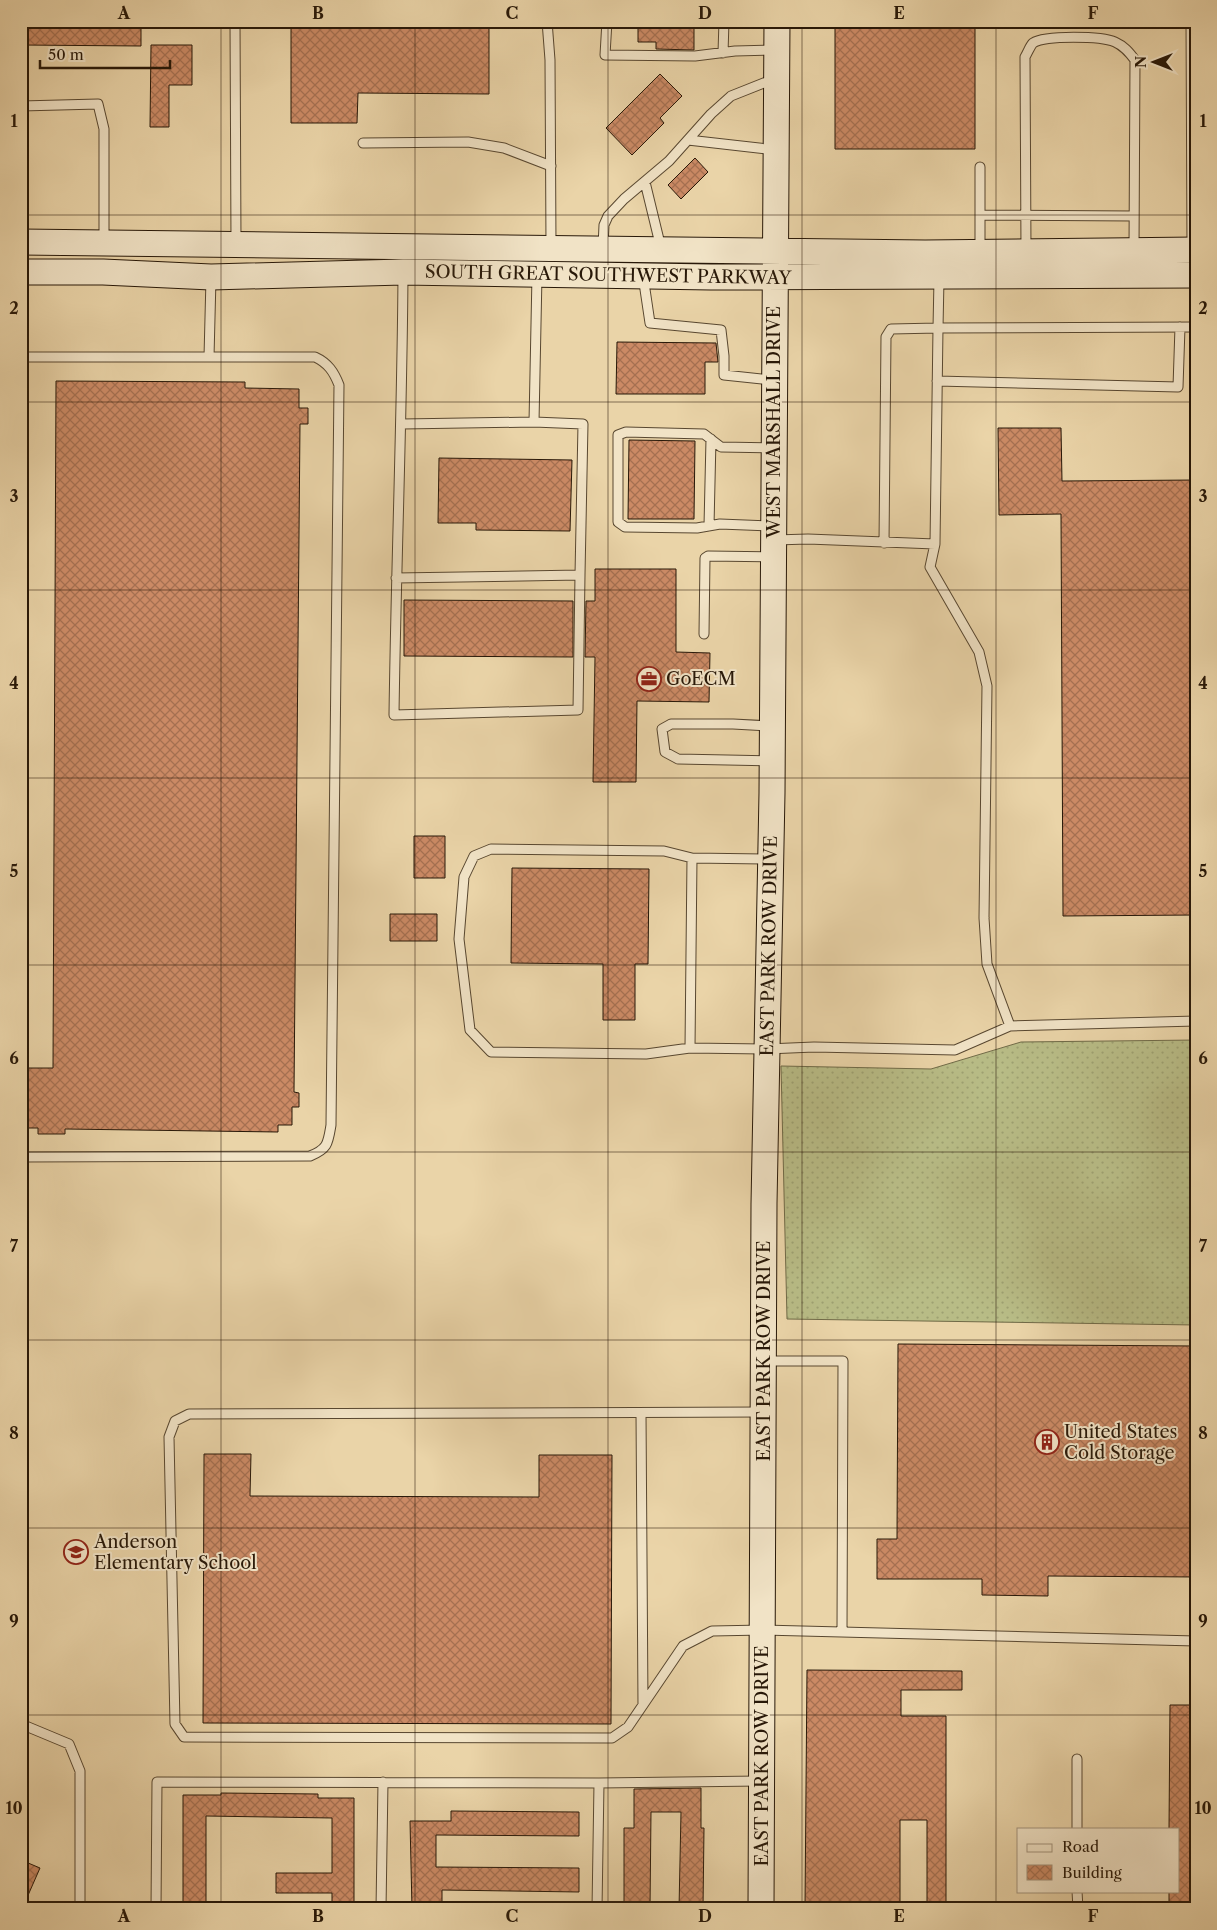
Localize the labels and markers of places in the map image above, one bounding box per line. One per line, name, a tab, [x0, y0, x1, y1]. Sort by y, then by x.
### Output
office icon: GoECM	[636, 666, 662, 692]
place label: GoECM	[666, 668, 736, 690]
place label: United States Cold Storage	[1064, 1421, 1177, 1464]
building icon: United States Cold Storage	[1034, 1429, 1060, 1455]
place label: Anderson Elementary School	[93, 1531, 257, 1574]
school or university icon: Anderson Elementary School	[63, 1539, 89, 1565]

